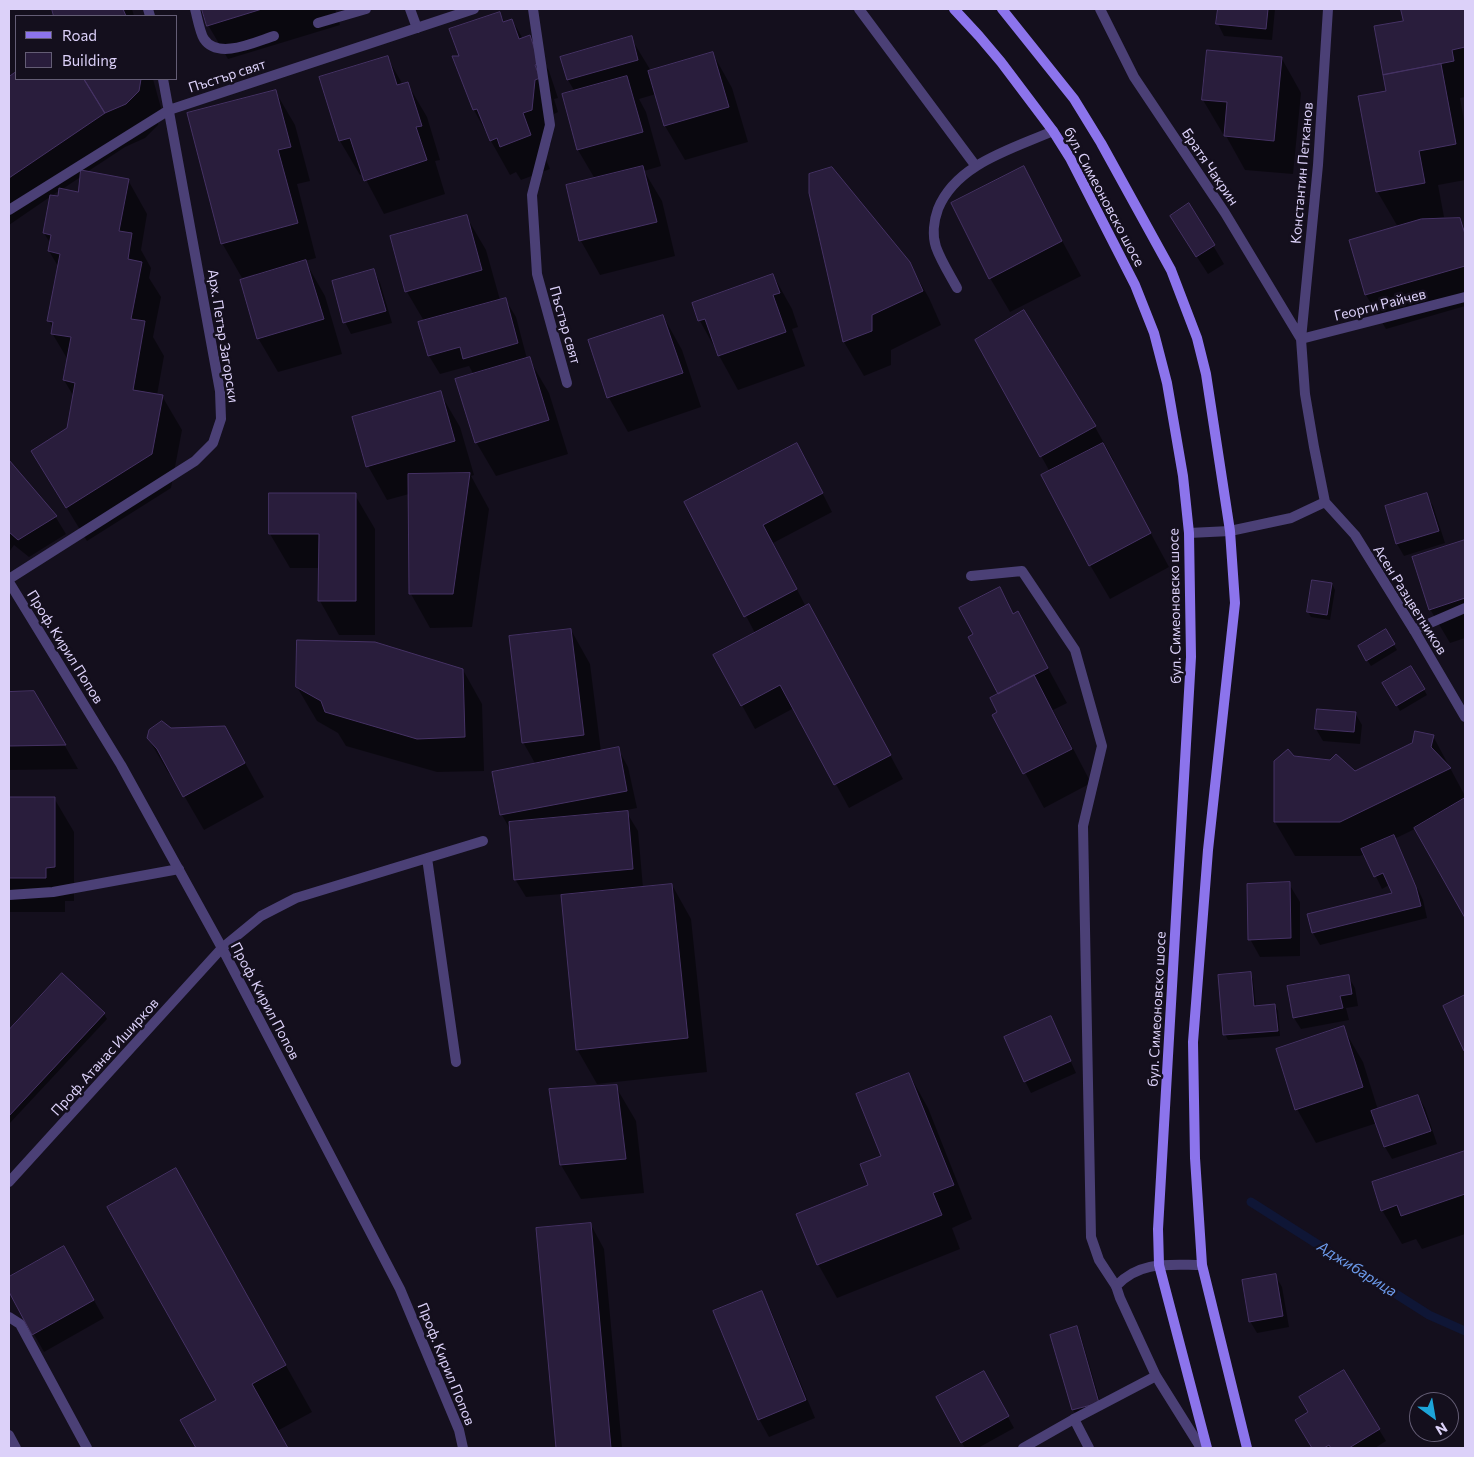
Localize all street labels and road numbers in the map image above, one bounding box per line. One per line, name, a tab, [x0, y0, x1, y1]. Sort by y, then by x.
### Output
street label: Пъстър свят	[186, 56, 268, 96]
street label: Константин Петканов	[1287, 101, 1317, 245]
street label: бул. Симеоновско шосе	[1060, 124, 1148, 270]
street label: Братя Чакрин	[1178, 125, 1242, 209]
street label: Арх. Петър Загорски	[204, 268, 242, 404]
street label: Пъстър свят	[546, 284, 584, 366]
street label: Георги Райчев	[1332, 285, 1428, 325]
street label: бул. Симеоновско шосе	[1165, 528, 1185, 684]
street label: Асен Разцветников	[1370, 542, 1450, 658]
street label: Проф. Кирил Попов	[23, 587, 107, 707]
street label: бул. Симеоновско шосе	[1145, 931, 1169, 1087]
street label: Проф. Кирил Попов	[227, 939, 303, 1063]
street label: Проф. Атанас Иширков	[48, 995, 162, 1119]
street label: Проф. Кирил Попов	[414, 1300, 478, 1428]

